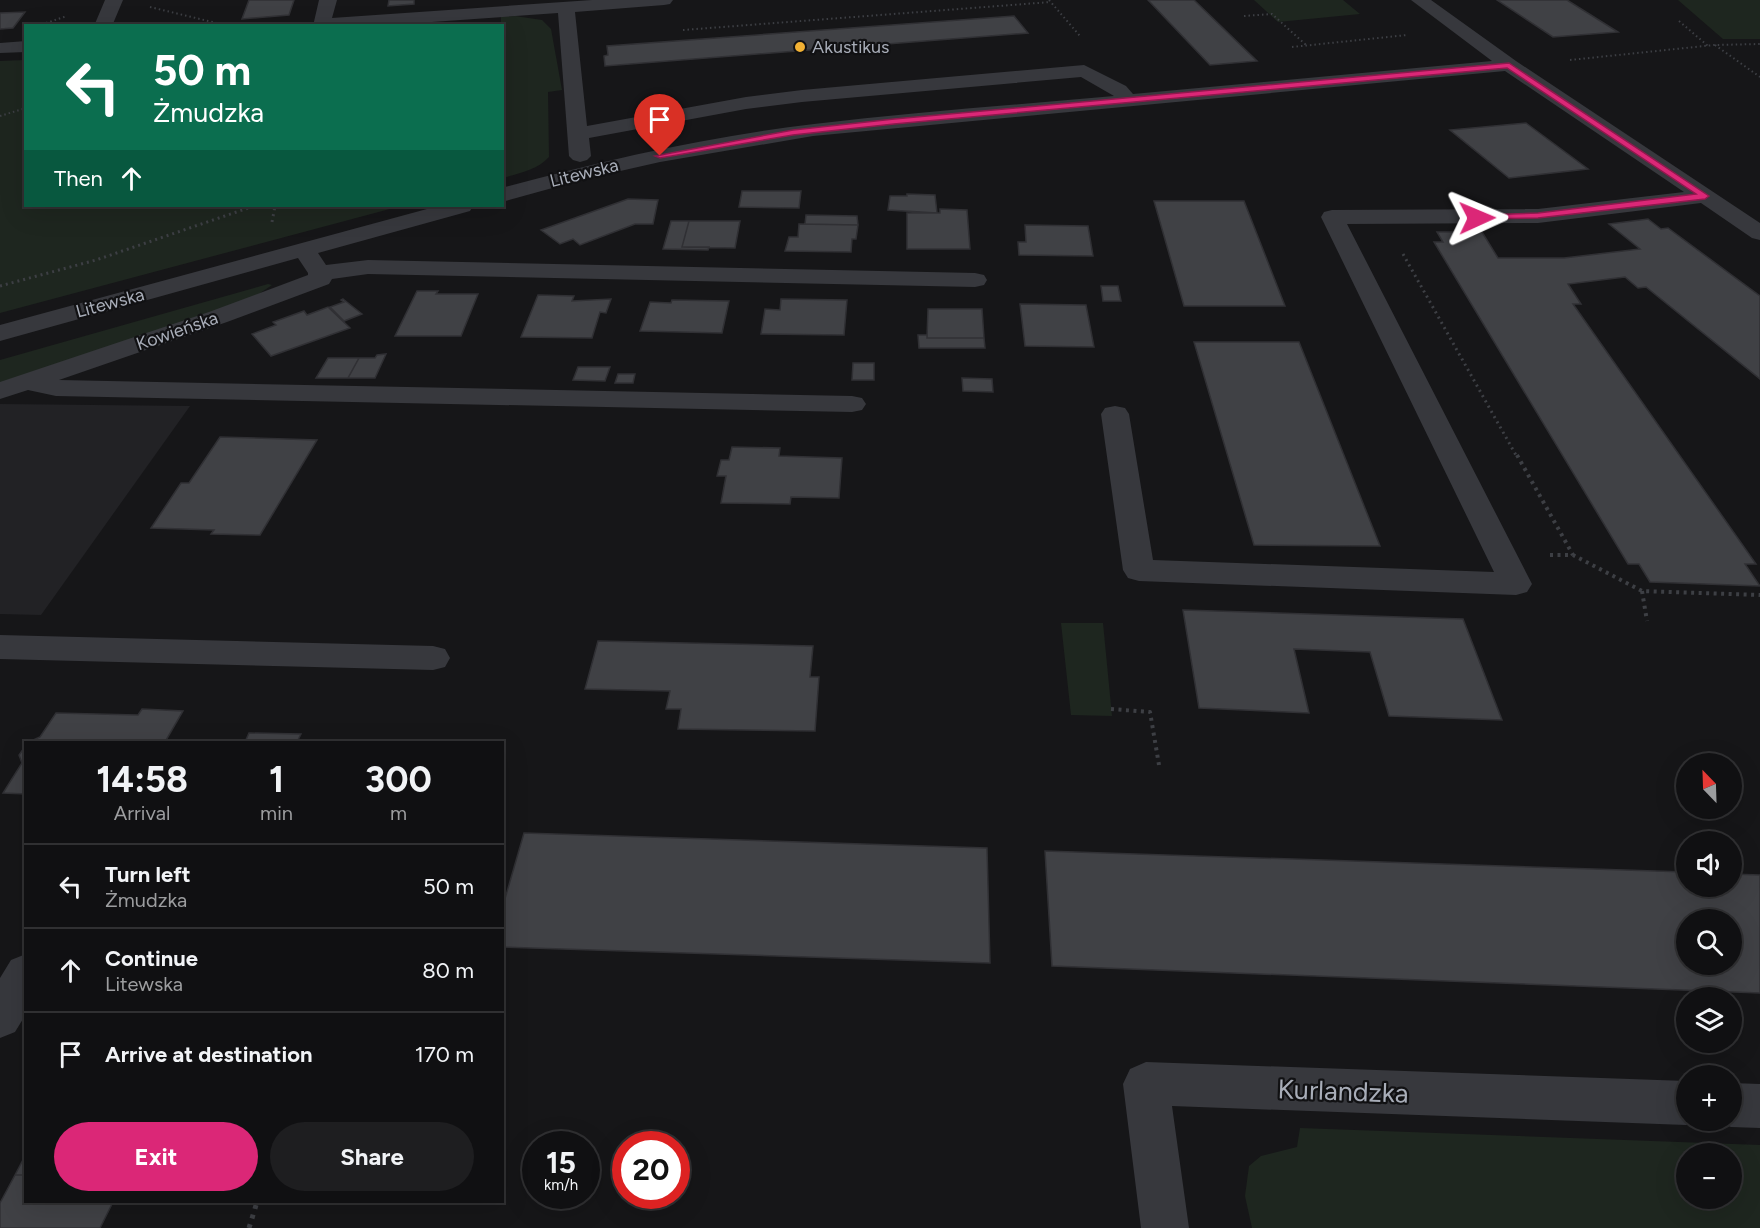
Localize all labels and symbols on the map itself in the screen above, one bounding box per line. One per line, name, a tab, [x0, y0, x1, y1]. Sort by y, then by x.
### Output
place label: Akustikus	[812, 36, 890, 58]
marker: Akustikus	[793, 40, 807, 54]
pin	[634, 94, 685, 156]
street label: Litewska	[547, 154, 621, 192]
position arrow	[1445, 186, 1509, 250]
street label: Litewska	[73, 283, 147, 323]
street label: Kowieńska	[133, 307, 221, 355]
north arrow	[1676, 753, 1742, 819]
street label: Kurlandzka	[1277, 1072, 1409, 1110]
speed limit sign: 20	[612, 1131, 690, 1209]

